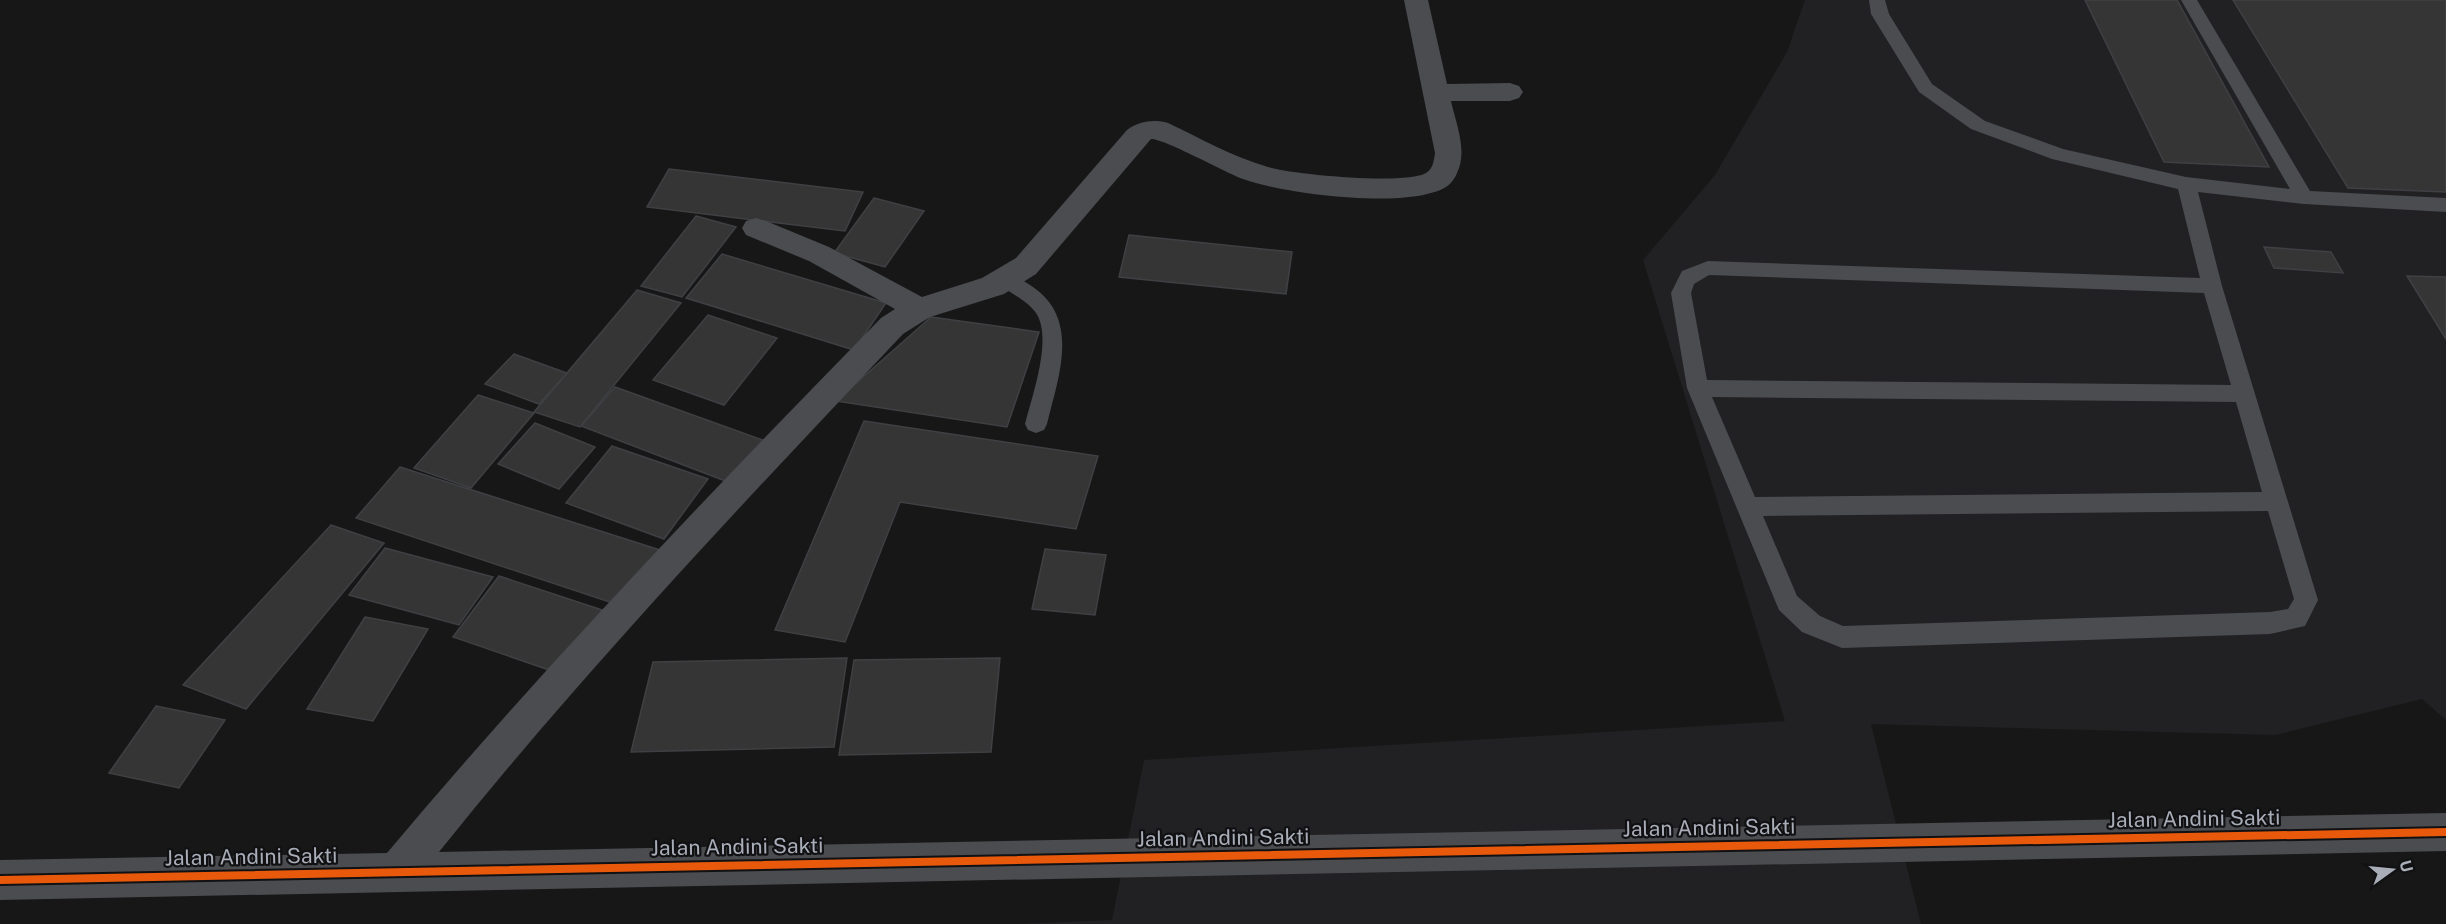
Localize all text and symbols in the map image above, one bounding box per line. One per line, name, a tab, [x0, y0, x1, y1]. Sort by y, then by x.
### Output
street label: Jalan Andini Sakti	[2107, 804, 2281, 833]
street label: Jalan Andini Sakti	[1622, 813, 1796, 842]
street label: Jalan Andini Sakti	[1136, 823, 1310, 852]
street label: Jalan Andini Sakti	[650, 832, 824, 861]
north arrow	[2362, 840, 2422, 900]
street label: Jalan Andini Sakti	[164, 842, 338, 871]
text: U	[2395, 858, 2417, 874]

